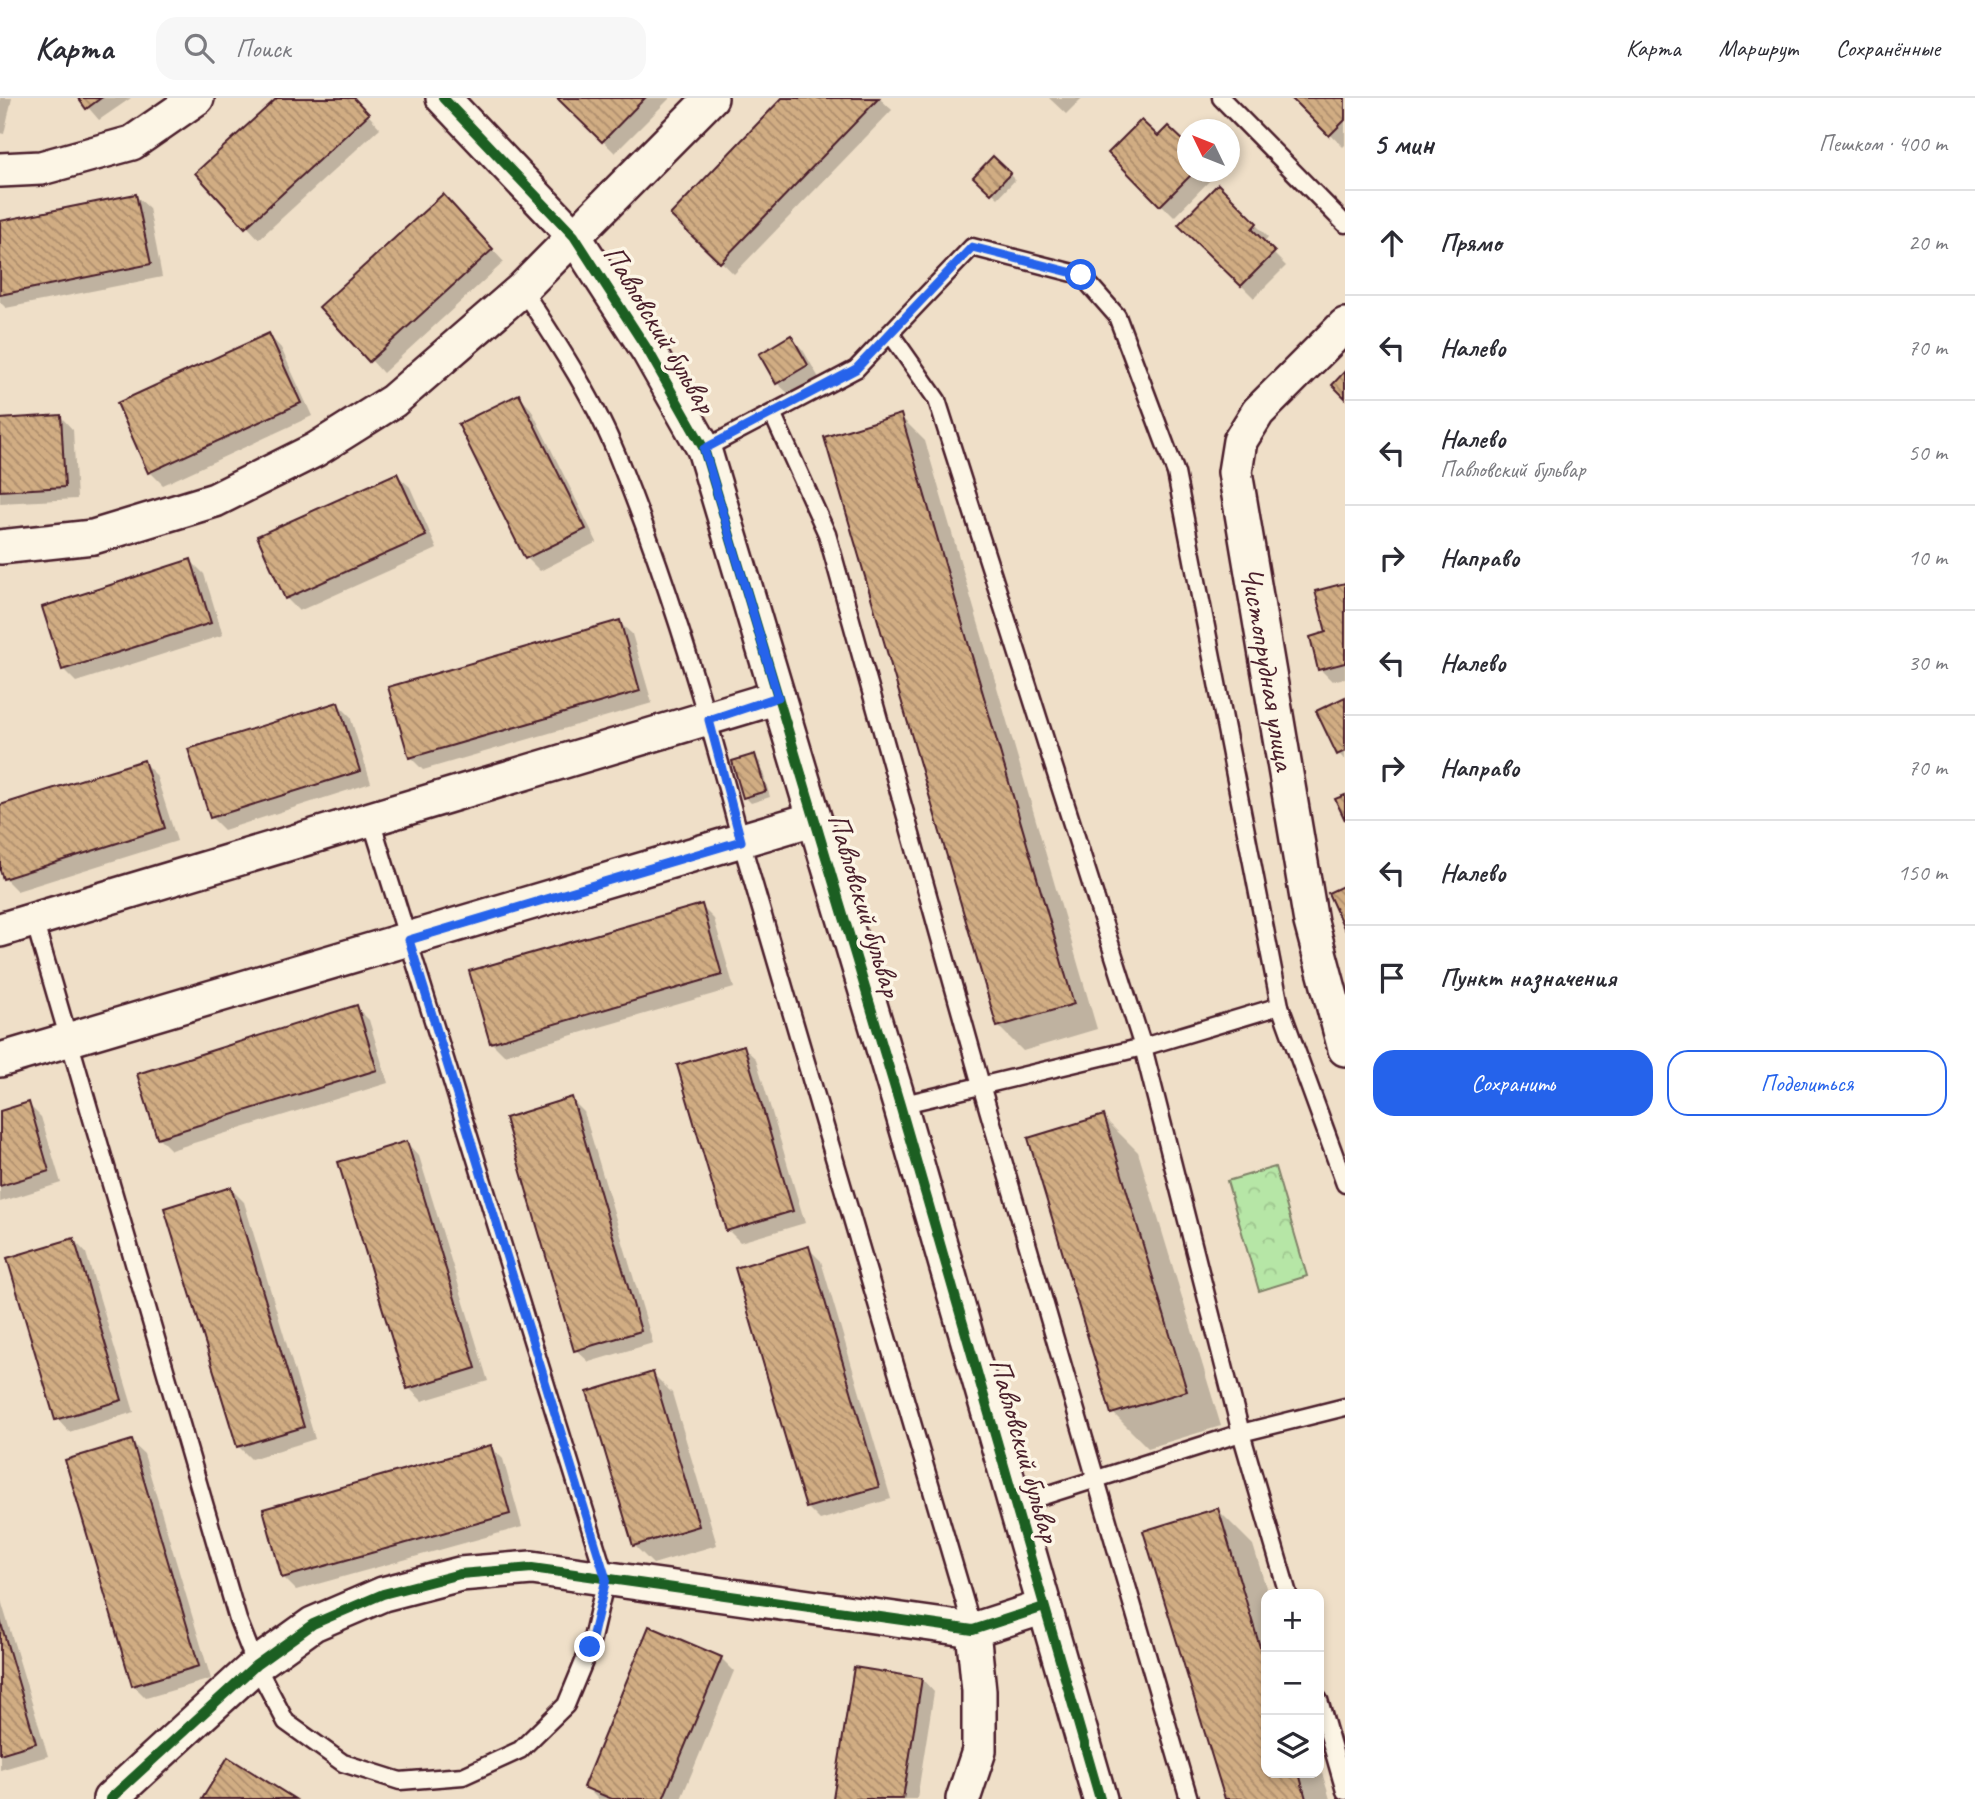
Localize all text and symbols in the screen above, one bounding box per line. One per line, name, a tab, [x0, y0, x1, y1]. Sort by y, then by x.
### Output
search box	[156, 17, 646, 80]
text: Карта	[35, 27, 114, 69]
icon: search	[180, 29, 218, 67]
text: Поиск	[236, 32, 290, 65]
text: Карта	[1626, 33, 1681, 63]
text: Маршрут	[1719, 33, 1798, 63]
text: Сохранённые	[1836, 33, 1940, 63]
north arrow	[1177, 119, 1240, 182]
text: 5 мин	[1373, 125, 1434, 163]
text: Пешком · 400 m	[1819, 129, 1947, 158]
icon: ahead	[1373, 224, 1411, 262]
text: Прямо	[1440, 226, 1502, 259]
text: 20 m	[1908, 228, 1947, 257]
street label: Павловский бульвар	[595, 238, 726, 422]
route start	[1065, 259, 1096, 290]
icon: left	[1373, 329, 1411, 367]
text: Налево	[1440, 331, 1506, 364]
text: 70 m	[1908, 333, 1947, 362]
text: Налево	[1440, 422, 1506, 455]
icon: left	[1373, 434, 1411, 472]
text: 50 m	[1908, 438, 1947, 467]
text: Павловский бульвар	[1440, 455, 1586, 484]
icon: right	[1373, 539, 1411, 577]
text: Направо	[1440, 541, 1519, 574]
text: 10 m	[1908, 543, 1947, 572]
street label: Чистопрудная улица	[1232, 564, 1304, 775]
icon: left	[1373, 644, 1411, 682]
text: Налево	[1440, 646, 1506, 679]
text: 30 m	[1908, 648, 1947, 677]
icon: right	[1373, 749, 1411, 787]
text: Направо	[1440, 751, 1519, 784]
text: 70 m	[1908, 753, 1947, 782]
street label: Павловский бульвар	[819, 809, 911, 1003]
icon: left	[1373, 854, 1411, 892]
text: Налево	[1440, 856, 1506, 889]
text: 150 m	[1898, 858, 1947, 887]
icon: arrive	[1373, 959, 1411, 997]
text: Пункт назначения	[1440, 961, 1616, 994]
button: Сохранить	[1373, 1050, 1653, 1116]
button: Поделиться	[1667, 1050, 1947, 1116]
street label: Павловский бульвар	[981, 1354, 1070, 1548]
map controls	[1261, 1589, 1324, 1778]
button: +	[1261, 1589, 1324, 1652]
route end	[574, 1631, 605, 1662]
button: −	[1261, 1652, 1324, 1715]
button: layers	[1261, 1715, 1324, 1778]

